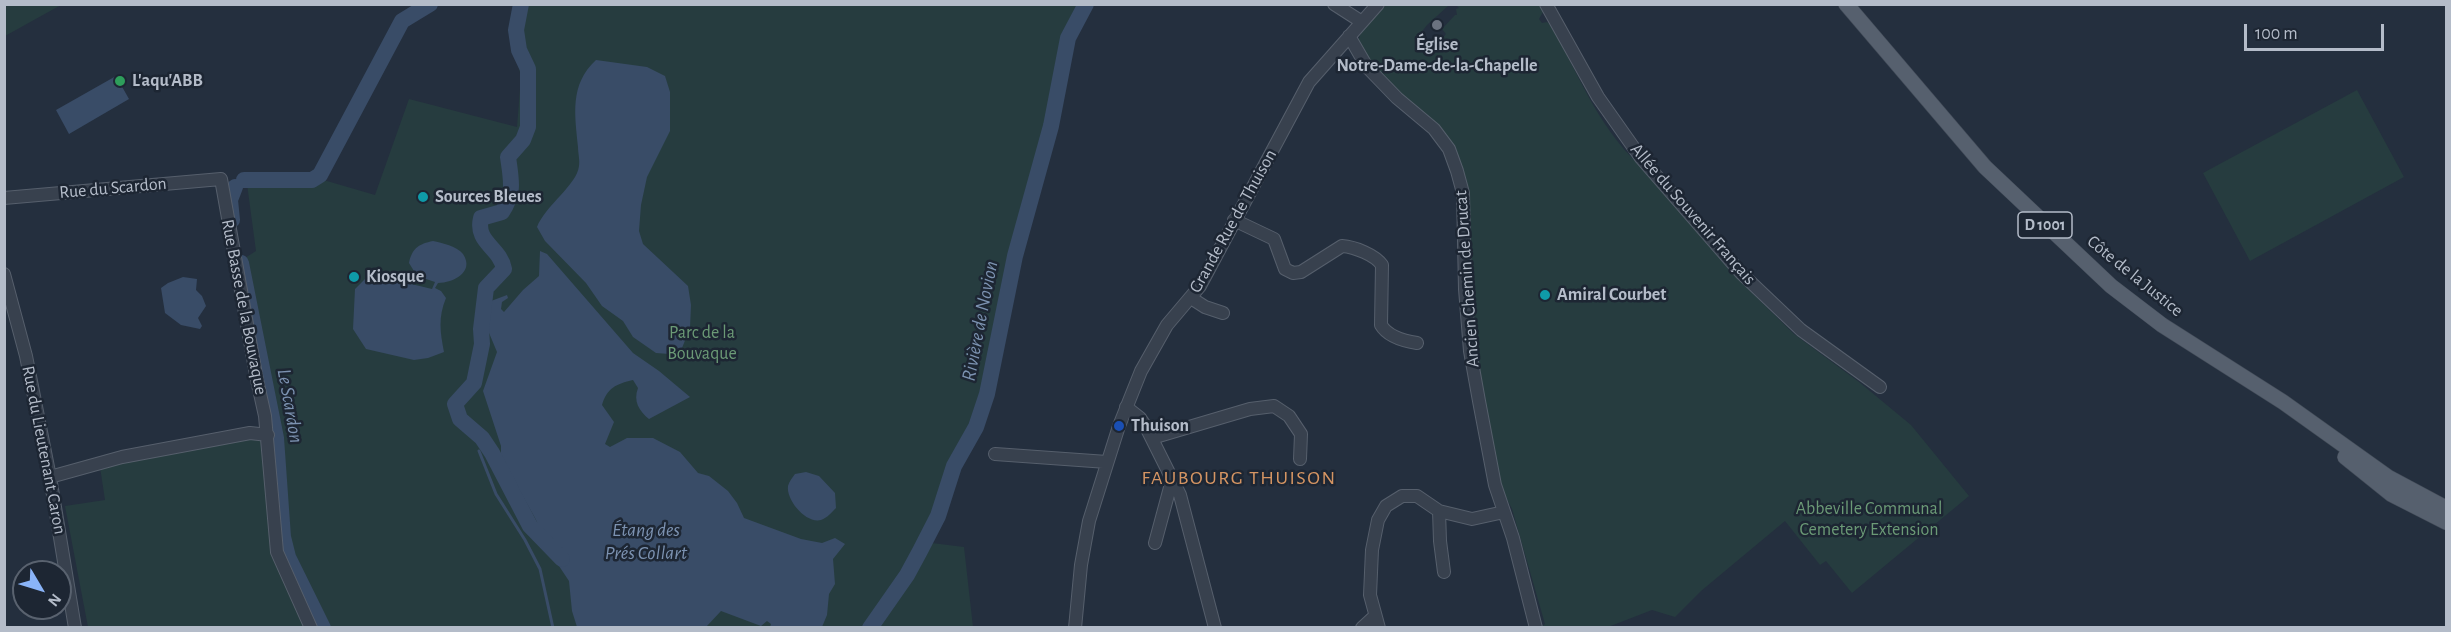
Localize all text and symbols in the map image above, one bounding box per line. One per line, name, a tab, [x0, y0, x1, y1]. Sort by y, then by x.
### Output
scale bar	[2247, 12, 2386, 50]
marker: Église Notre-Dame-de-la-Chapelle	[1430, 18, 1444, 32]
text: 100 m	[2255, 25, 2298, 43]
place label: Église Notre-Dame-de-la-Chapelle	[1336, 34, 1538, 76]
place label: L'aqu'ABB	[132, 70, 203, 92]
marker: L'aqu'ABB	[113, 74, 127, 88]
street label: Allée du Souvenir Français	[1626, 139, 1760, 289]
street label: Grande Rue de Thuison	[1185, 145, 1281, 297]
street label: Rue du Scardon	[58, 173, 168, 203]
place label: Sources Bleues	[435, 186, 542, 208]
marker: Sources Bleues	[416, 190, 430, 204]
street label: Ancien Chemin de Drucat	[1450, 190, 1484, 368]
road number: D 1001	[2018, 212, 2072, 238]
street label: Rue Basse de la Bouvaque	[216, 217, 272, 397]
street label: Côte de la Justice	[2083, 231, 2187, 321]
water label: Rivière de Novion	[957, 259, 1003, 383]
place label: Kiosque	[366, 266, 424, 288]
marker: Kiosque	[347, 270, 361, 284]
place label: Amiral Courbet	[1557, 284, 1666, 306]
marker: Amiral Courbet	[1538, 288, 1552, 302]
park label: Parc de la Bouvaque	[667, 322, 737, 364]
street label: Rue du Lieutenant Caron	[17, 364, 71, 536]
water label: Le Scardon	[272, 367, 308, 445]
place label: Thuison	[1131, 415, 1189, 437]
marker: Thuison	[1112, 419, 1126, 433]
district label: FAUBOURG THUISON	[1141, 466, 1337, 490]
park label: Abbeville Communal Cemetery Extension	[1796, 498, 1942, 540]
water label: Étang des Prés Collart	[605, 518, 687, 565]
north arrow	[12, 560, 72, 620]
text: N	[45, 591, 64, 609]

